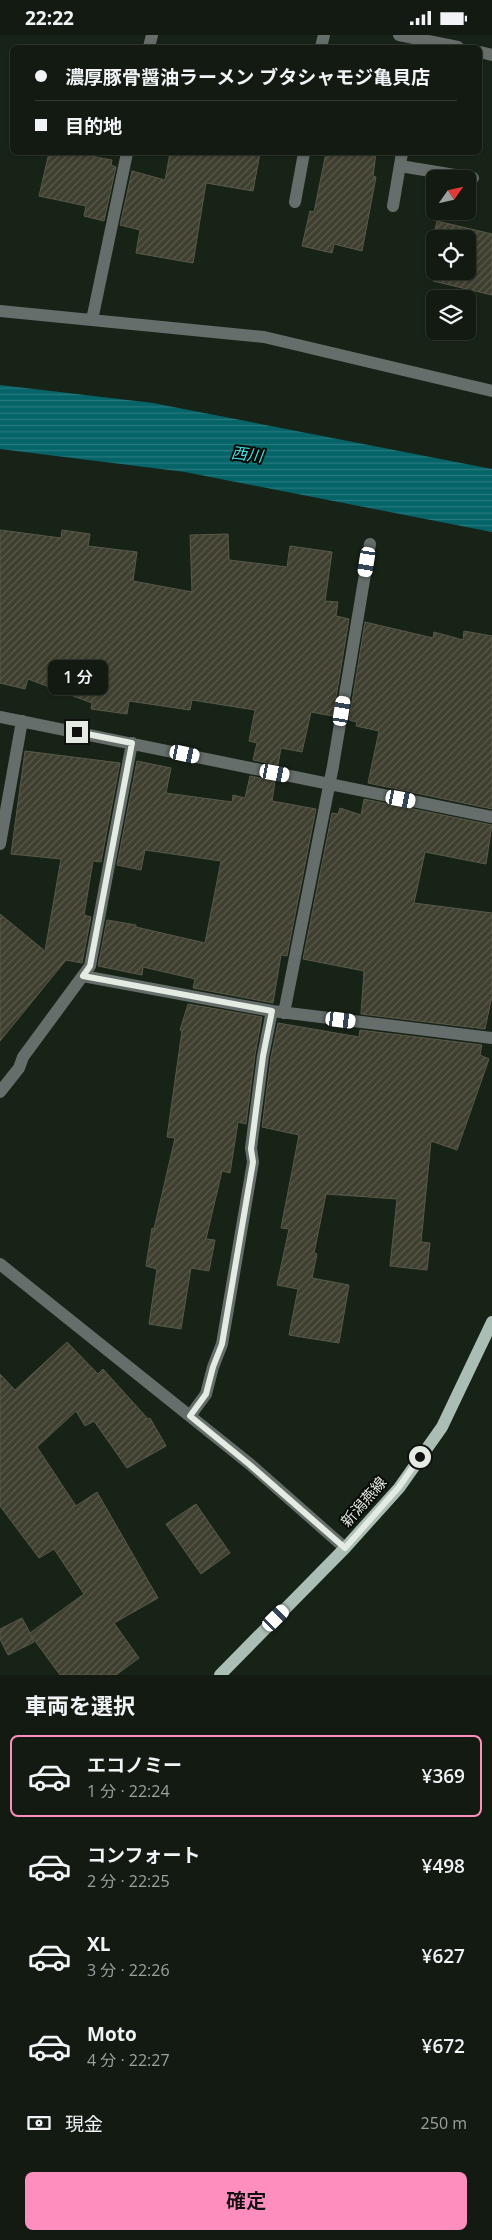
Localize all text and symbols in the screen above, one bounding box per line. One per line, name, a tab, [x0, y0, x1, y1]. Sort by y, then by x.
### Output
text: 22:22	[25, 5, 74, 31]
text: 濃厚豚骨醤油ラーメン ブタシャモジ亀貝店	[65, 64, 430, 90]
text: 目的地	[65, 113, 122, 139]
north arrow	[426, 170, 476, 220]
map controls	[426, 170, 476, 340]
button: locate	[426, 230, 476, 280]
button: layers	[426, 290, 476, 340]
water label: 西川	[230, 441, 266, 467]
car	[357, 546, 376, 578]
callout: 1 分	[47, 659, 107, 695]
text: 1 分	[63, 666, 93, 688]
car	[332, 695, 351, 727]
route end	[66, 721, 88, 743]
car	[168, 744, 201, 764]
car	[258, 763, 291, 783]
car	[384, 789, 417, 809]
car	[325, 1011, 356, 1029]
route start	[409, 1446, 431, 1468]
street label: 新潟燕線	[336, 1472, 390, 1531]
car	[260, 1602, 291, 1634]
text: 車両を選択	[25, 1690, 135, 1720]
text: エコノミー	[87, 1752, 182, 1778]
icon: car	[27, 1754, 72, 1799]
text: ¥369	[422, 1763, 465, 1789]
text: 1 分 · 22:24	[87, 1780, 170, 1802]
text: コンフォート	[87, 1842, 200, 1868]
icon: car	[27, 1844, 72, 1889]
text: ¥498	[422, 1853, 465, 1879]
text: 2 分 · 22:25	[87, 1870, 170, 1892]
text: XL	[87, 1931, 110, 1957]
icon: car	[27, 1934, 72, 1979]
text: ¥627	[422, 1943, 465, 1969]
text: 3 分 · 22:26	[87, 1959, 170, 1981]
text: Moto	[87, 2021, 137, 2047]
icon: car	[27, 2024, 72, 2069]
text: ¥672	[422, 2033, 465, 2059]
text: 4 分 · 22:27	[87, 2049, 170, 2071]
icon: cash	[25, 2109, 53, 2137]
text: 現金	[65, 2111, 103, 2137]
text: 250 m	[421, 2112, 467, 2134]
button: 確定	[25, 2172, 467, 2230]

